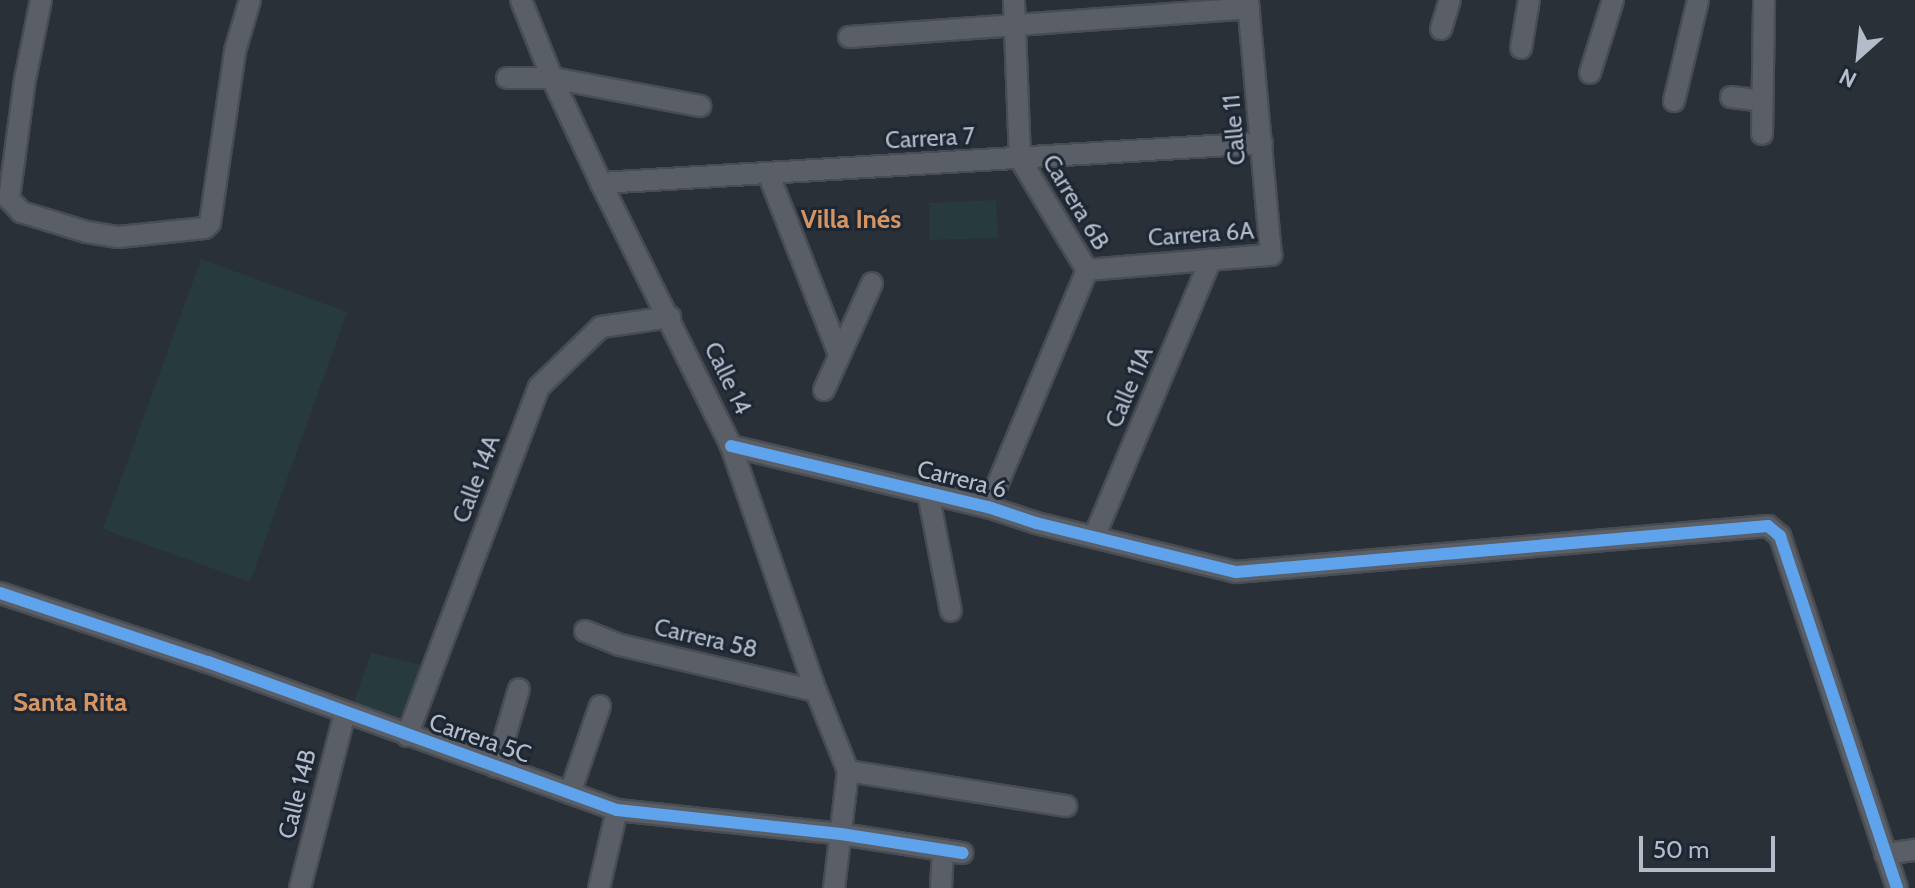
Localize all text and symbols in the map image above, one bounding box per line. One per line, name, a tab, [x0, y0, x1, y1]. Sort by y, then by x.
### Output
north arrow	[1819, 16, 1899, 96]
text: N	[1835, 62, 1861, 93]
street label: Calle 11	[1217, 93, 1251, 167]
street label: Carrera 7	[884, 121, 976, 155]
street label: Carrera 6B	[1036, 149, 1116, 255]
district label: Villa Inés	[801, 204, 901, 236]
street label: Carrera 6A	[1147, 216, 1255, 252]
street label: Calle 14	[698, 337, 758, 419]
street label: Calle 11A	[1099, 342, 1159, 432]
street label: Calle 14A	[446, 431, 506, 527]
street label: Carrera 6	[914, 454, 1010, 504]
street label: Carrera 58	[651, 612, 761, 664]
district label: Santa Rita	[13, 687, 127, 719]
street label: Carrera 5C	[425, 707, 535, 769]
street label: Calle 14B	[272, 746, 322, 842]
scale bar	[1643, 820, 1779, 870]
text: 50 m	[1653, 835, 1709, 864]

